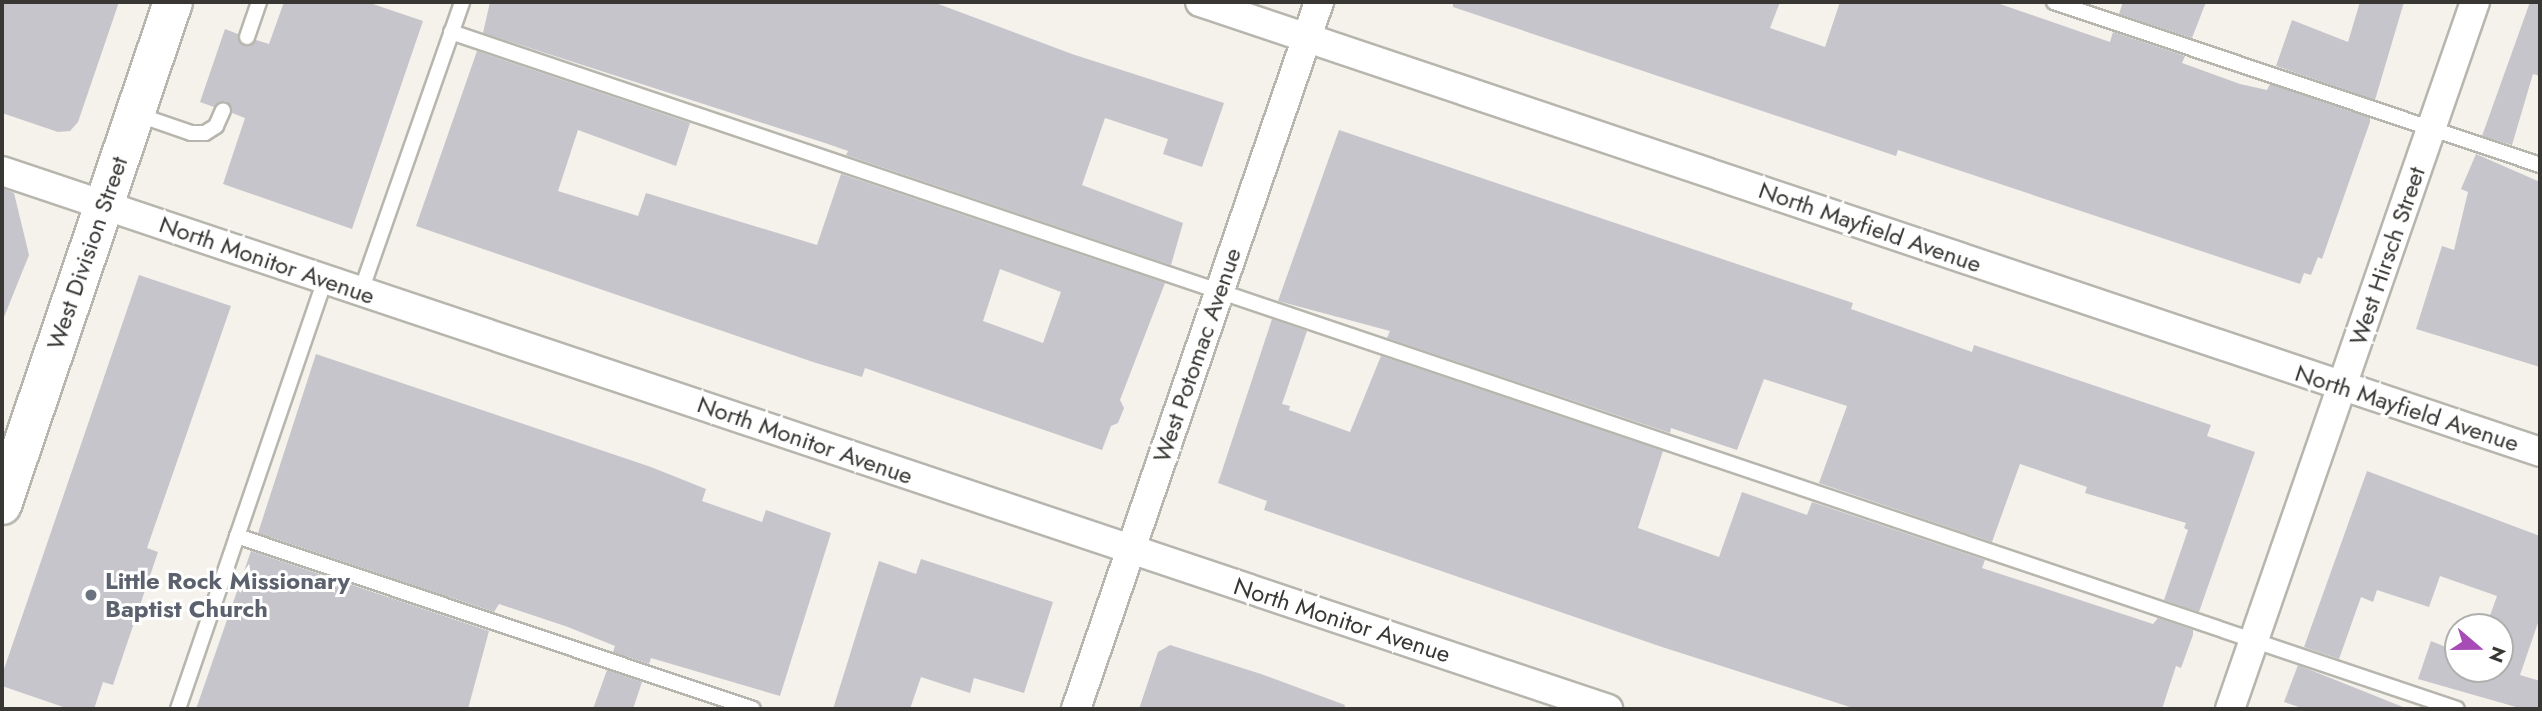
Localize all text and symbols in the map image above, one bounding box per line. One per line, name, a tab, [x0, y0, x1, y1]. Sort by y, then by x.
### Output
street label: West Division Street	[40, 153, 134, 353]
street label: West Hirsch Street	[2343, 163, 2431, 349]
street label: North Mayfield Avenue	[1755, 175, 1985, 279]
street label: North Monitor Avenue	[155, 210, 379, 310]
street label: West Potomac Avenue	[1147, 244, 1247, 466]
street label: North Mayfield Avenue	[2291, 358, 2523, 458]
street label: North Monitor Avenue	[693, 390, 917, 490]
place label: Little Rock Missionary Baptist Church	[105, 567, 350, 623]
street label: North Monitor Avenue	[1230, 571, 1454, 669]
marker: Little Rock Missionary Baptist Church	[83, 587, 99, 603]
north arrow	[2444, 613, 2514, 683]
text: N	[2482, 643, 2513, 666]

